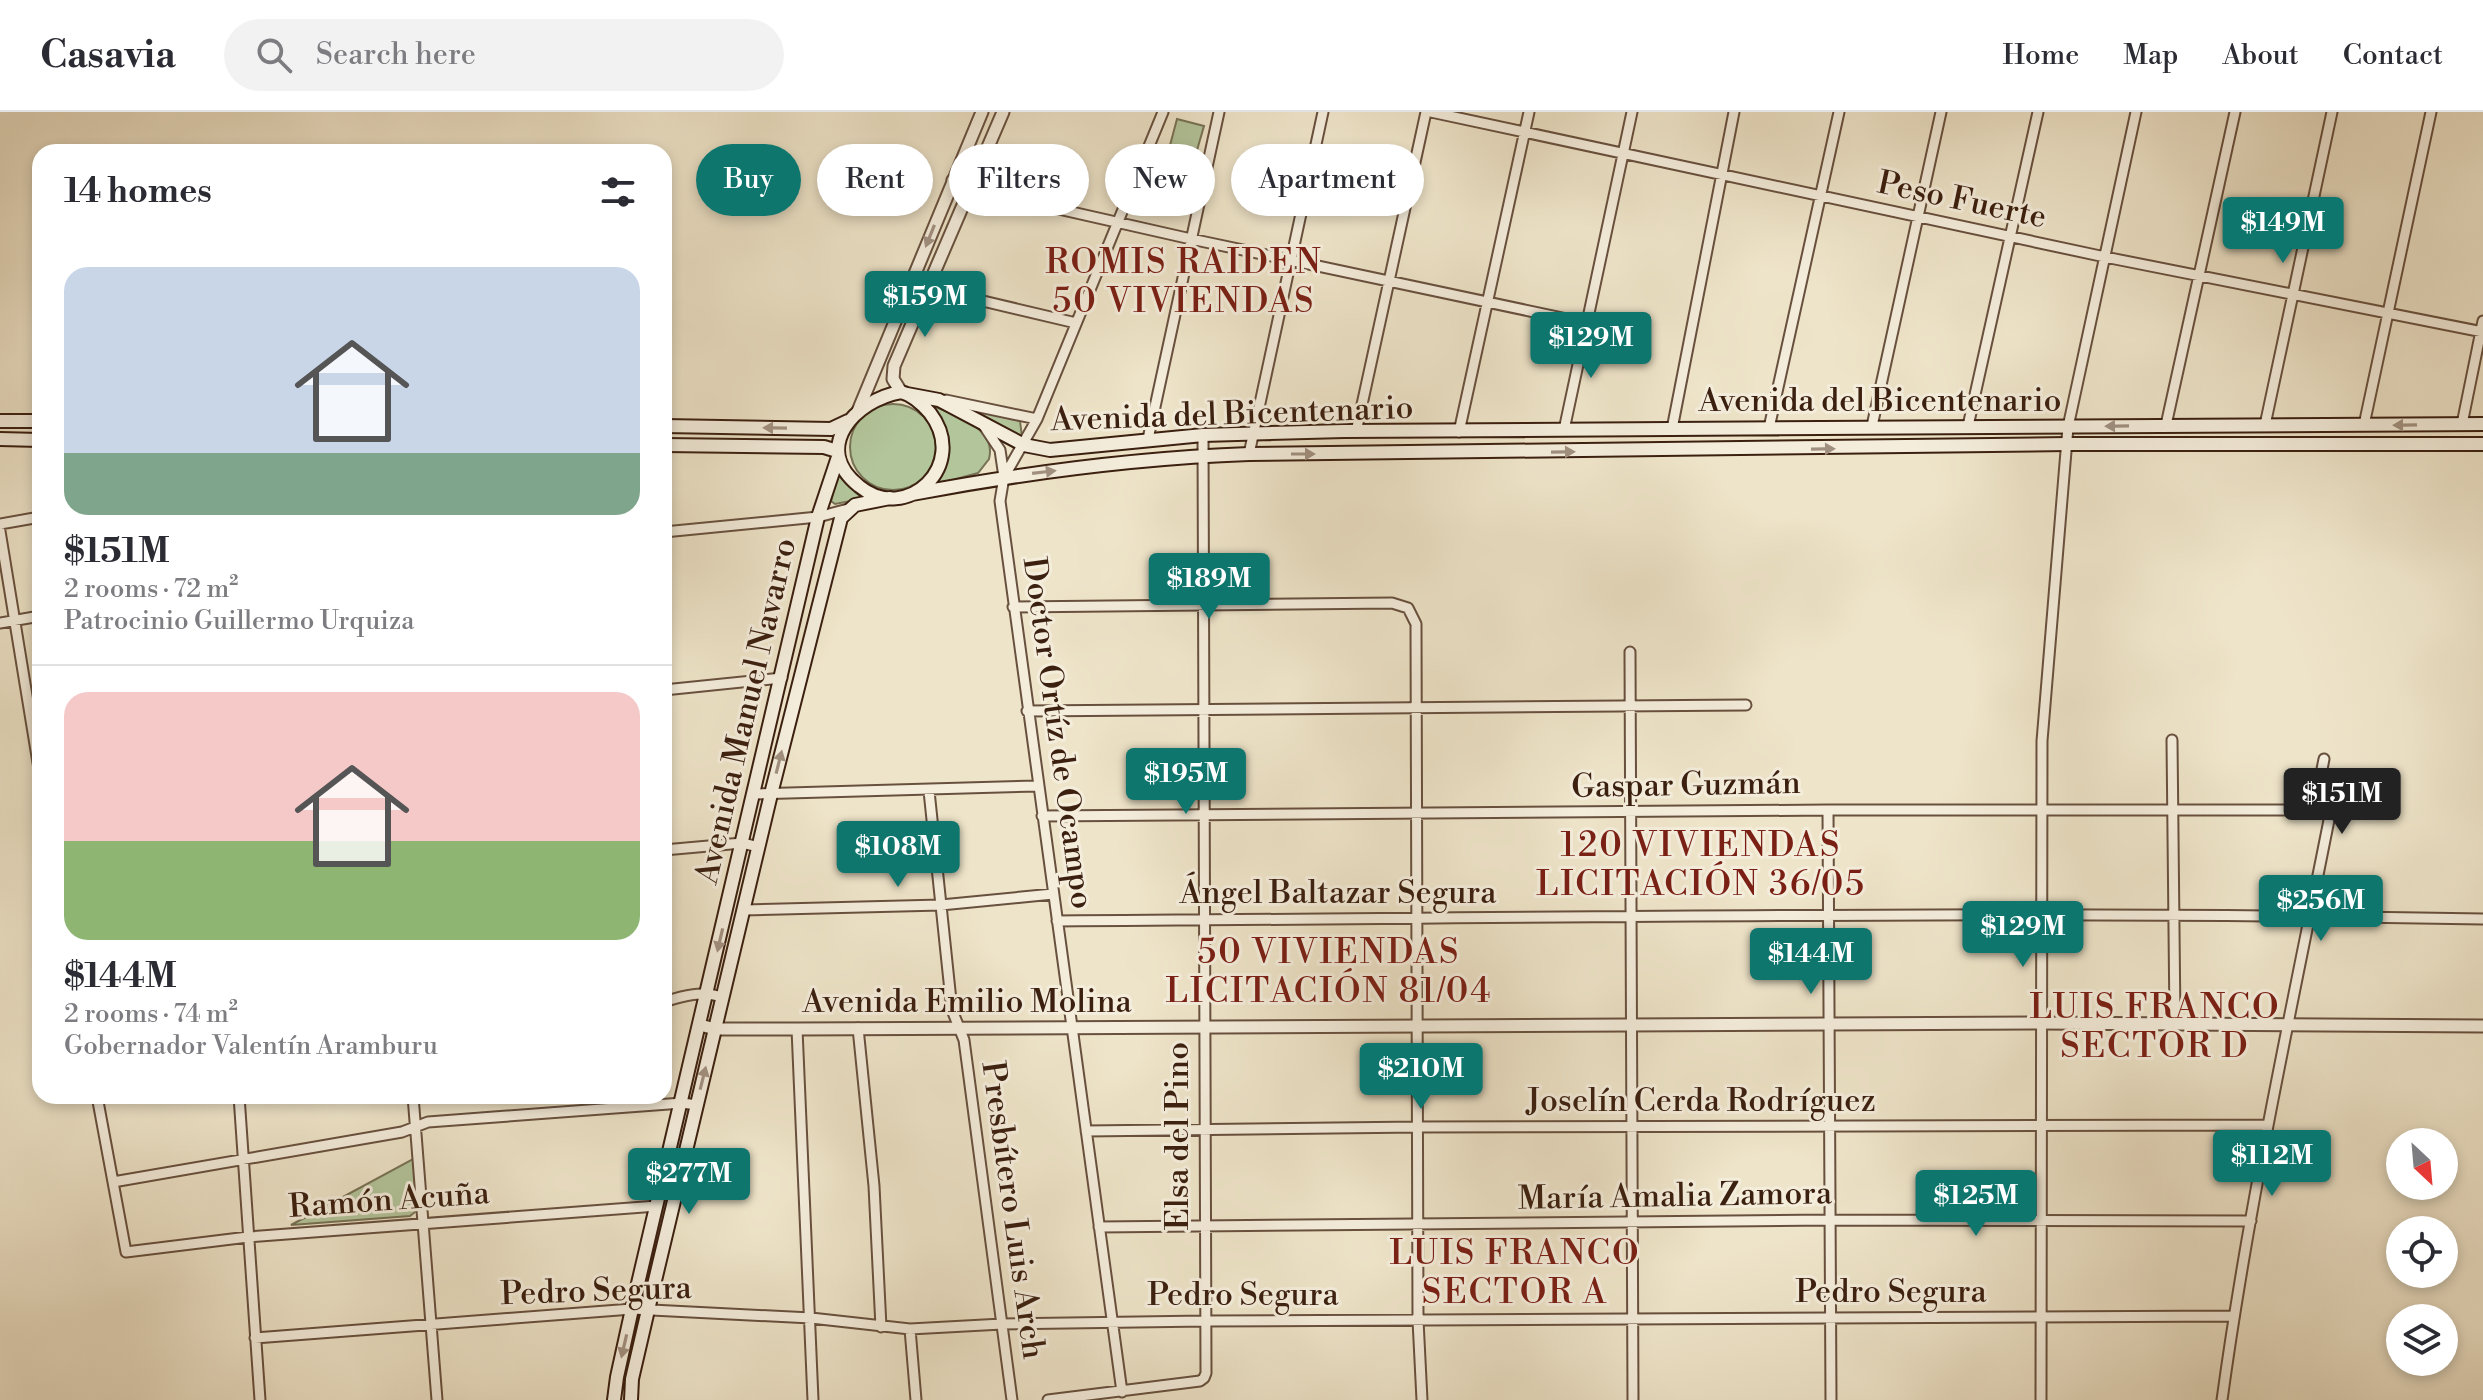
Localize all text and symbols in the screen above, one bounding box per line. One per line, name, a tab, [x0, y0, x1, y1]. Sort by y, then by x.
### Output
search box	[224, 19, 784, 91]
text: Casavia	[40, 32, 176, 79]
icon: search	[252, 33, 296, 77]
text: Search here	[316, 36, 476, 74]
text: Home	[2003, 38, 2079, 73]
text: Map	[2123, 38, 2178, 73]
text: About	[2222, 38, 2299, 73]
text: Contact	[2343, 38, 2443, 73]
chip: Buy	[696, 144, 801, 216]
chip: Rent	[817, 144, 933, 216]
chip: Filters	[949, 144, 1089, 216]
chip: New	[1105, 144, 1215, 216]
chip: Apartment	[1231, 144, 1424, 216]
street label: Peso Fuerte	[1874, 163, 2050, 237]
icon: filters	[596, 170, 640, 214]
text: 14 homes	[64, 171, 212, 213]
pin: $149M	[2227, 197, 2339, 265]
text: $149M	[2241, 207, 2325, 239]
one-way arrow	[923, 224, 936, 247]
district label: ROMIS RAIDEN 50 VIVIENDAS	[1045, 242, 1323, 323]
pin: $159M	[869, 271, 981, 339]
text: $159M	[883, 281, 967, 313]
pin: $129M	[1535, 312, 1647, 380]
icon: home	[280, 319, 424, 463]
text: $129M	[1548, 322, 1634, 354]
street label: Avenida del Bicentenario	[1698, 381, 2061, 421]
street label: Avenida del Bicentenario	[1049, 388, 1414, 440]
one-way arrow	[2392, 418, 2417, 431]
one-way arrow	[2104, 419, 2129, 432]
one-way arrow	[762, 422, 787, 435]
one-way arrow	[1811, 442, 1836, 455]
one-way arrow	[1551, 446, 1576, 458]
one-way arrow	[1291, 448, 1316, 460]
one-way arrow	[1032, 465, 1057, 478]
text: $151M	[64, 531, 169, 573]
street label: Avenida Manuel Navarro	[687, 534, 805, 889]
pin: $189M	[1153, 553, 1265, 621]
street label: Doctor Ortíz de Ocampo	[1014, 555, 1102, 911]
text: $189M	[1167, 563, 1251, 595]
text: 2 rooms · 72 m²	[64, 573, 238, 605]
text: Patrocinio Guillermo Urquiza	[64, 605, 414, 637]
icon: home	[280, 744, 424, 888]
pin: $195M	[1130, 748, 1242, 816]
one-way arrow	[774, 750, 786, 775]
text: $195M	[1144, 758, 1228, 790]
street label: Gaspar Guzmán	[1571, 763, 1801, 807]
pin: $151M	[2286, 768, 2398, 836]
text: $151M	[2302, 778, 2382, 810]
pin: $108M	[842, 821, 954, 889]
district label: 120 VIVIENDAS LICITACIÓN 36/05	[1536, 825, 1866, 906]
text: $108M	[855, 831, 941, 863]
street label: Ángel Baltazar Segura	[1179, 871, 1497, 913]
pin: $256M	[2265, 875, 2377, 943]
text: $256M	[2277, 885, 2365, 917]
pin: $129M	[1967, 901, 2079, 969]
text: $129M	[1980, 911, 2066, 943]
one-way arrow	[713, 928, 726, 953]
pin: $144M	[1755, 928, 1867, 996]
district label: 50 VIVIENDAS LICITACIÓN 81/04	[1166, 932, 1492, 1013]
text: $144M	[1768, 938, 1854, 970]
text: $144M	[64, 956, 177, 998]
street label: Avenida Emilio Molina	[801, 982, 1133, 1022]
district label: LUIS FRANCO SECTOR D	[2029, 987, 2281, 1068]
text: 2 rooms · 74 m²	[64, 998, 238, 1030]
text: Gobernador Valentín Aramburu	[64, 1030, 438, 1062]
street label: Elsa del Pino	[1158, 1042, 1198, 1230]
pin: $210M	[1365, 1043, 1477, 1111]
text: $210M	[1378, 1053, 1464, 1085]
street label: Presbítero Luis Arch	[972, 1059, 1054, 1361]
one-way arrow	[698, 1066, 710, 1091]
street label: Joselín Cerda Rodríguez	[1525, 1081, 1876, 1121]
north arrow	[2386, 1128, 2458, 1200]
map controls	[2386, 1128, 2458, 1376]
pin: $112M	[2216, 1130, 2328, 1198]
text: $112M	[2231, 1140, 2313, 1172]
pin: $277M	[633, 1148, 745, 1216]
text: $277M	[646, 1158, 732, 1190]
pin: $125M	[1920, 1170, 2032, 1238]
street label: Ramón Acuña	[287, 1173, 492, 1227]
street label: María Amalia Zamora	[1518, 1173, 1833, 1219]
text: $125M	[1934, 1180, 2018, 1212]
button: locate	[2386, 1216, 2458, 1288]
district label: LUIS FRANCO SECTOR A	[1389, 1233, 1641, 1314]
street label: Pedro Segura	[500, 1268, 693, 1314]
street label: Pedro Segura	[1795, 1272, 1988, 1312]
street label: Pedro Segura	[1147, 1275, 1340, 1315]
button: layers	[2386, 1304, 2458, 1376]
one-way arrow	[617, 1334, 629, 1359]

